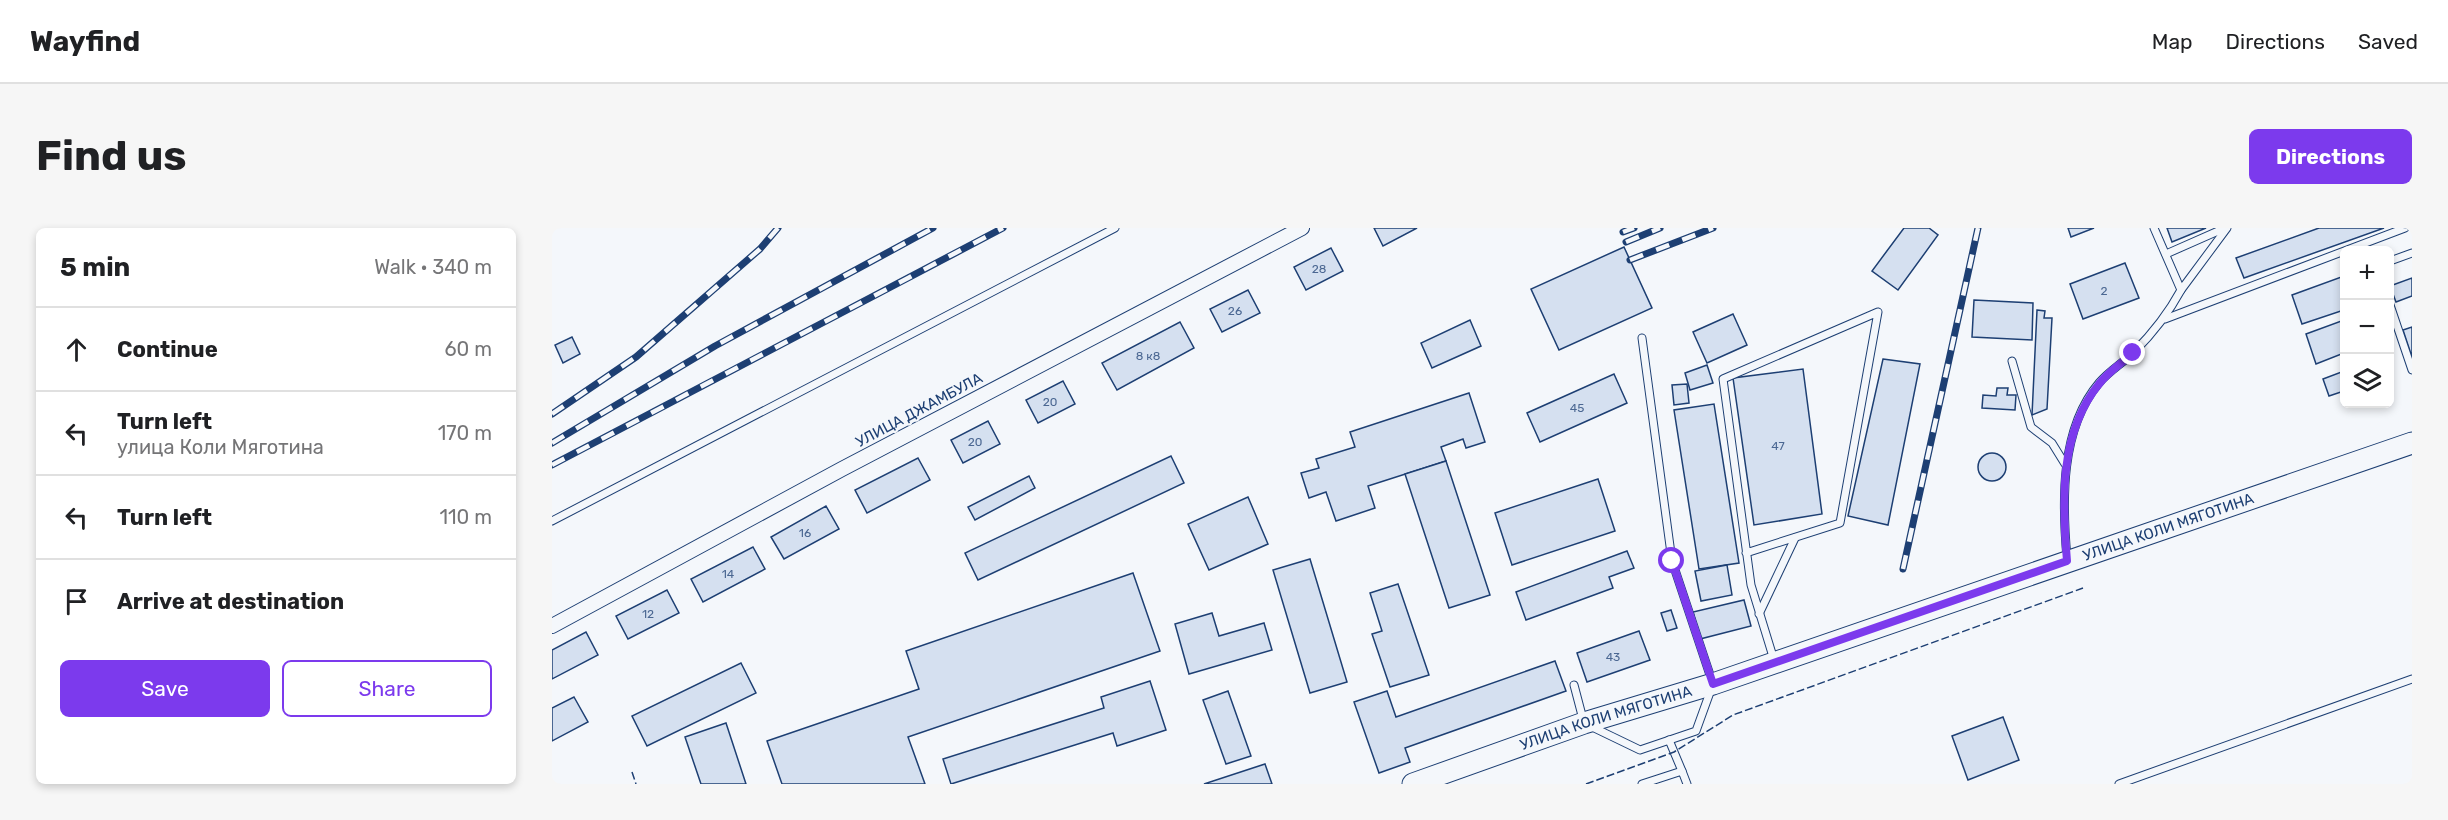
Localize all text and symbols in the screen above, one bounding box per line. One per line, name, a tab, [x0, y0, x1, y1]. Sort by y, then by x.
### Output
text: Wayfind	[30, 25, 140, 58]
text: Map	[2152, 29, 2193, 54]
text: Directions	[2226, 29, 2325, 54]
text: Saved	[2358, 29, 2418, 54]
button: Directions	[2249, 129, 2412, 184]
text: Find us	[36, 131, 187, 181]
map controls	[2340, 246, 2394, 408]
button: +	[2340, 246, 2394, 300]
text: 5 min	[60, 252, 130, 283]
text: Walk · 340 m	[374, 255, 492, 279]
house number: 28	[1312, 262, 1326, 276]
house number: 2	[2100, 284, 2108, 298]
button: −	[2340, 300, 2394, 354]
house number: 26	[1228, 304, 1242, 318]
icon: ahead	[60, 333, 93, 366]
text: Continue	[117, 336, 218, 363]
text: 60 m	[445, 337, 492, 361]
route end	[2119, 339, 2145, 365]
house number: 8 к8	[1136, 349, 1160, 363]
button: layers	[2340, 354, 2394, 408]
street label: УЛИЦА ДЖАМБУЛА	[853, 369, 985, 451]
house number: 20	[1043, 395, 1057, 409]
house number: 45	[1570, 401, 1584, 415]
text: Turn left	[117, 408, 212, 435]
icon: left	[60, 417, 93, 450]
text: 170 m	[438, 421, 492, 445]
text: улица Коли Мяготина	[117, 435, 324, 459]
house number: 20	[968, 435, 982, 449]
house number: 47	[1771, 439, 1785, 453]
street label: УЛИЦА КОЛИ МЯГОТИНА	[2081, 489, 2256, 565]
icon: left	[60, 501, 93, 534]
text: Turn left	[117, 504, 212, 531]
text: 110 m	[440, 505, 492, 529]
house number: 16	[799, 526, 811, 540]
route start	[1658, 547, 1684, 573]
house number: 14	[722, 567, 735, 581]
icon: arrive	[60, 585, 93, 618]
text: Arrive at destination	[117, 588, 344, 615]
house number: 12	[642, 607, 654, 621]
house number: 43	[1606, 650, 1620, 664]
button: Save	[60, 660, 270, 717]
button: Share	[282, 660, 492, 717]
street label: УЛИЦА КОЛИ МЯГОТИНА	[1518, 682, 1694, 754]

